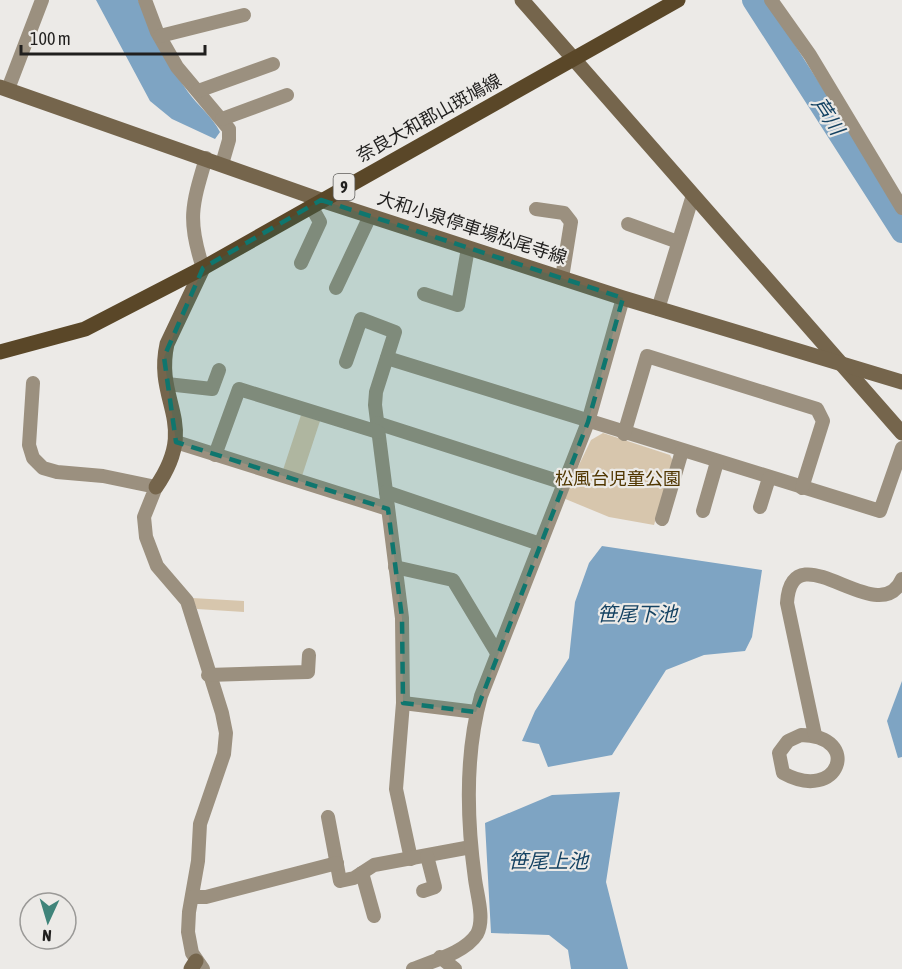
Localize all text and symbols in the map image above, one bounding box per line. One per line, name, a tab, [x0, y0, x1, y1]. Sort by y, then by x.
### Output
scale bar	[21, 18, 206, 56]
text: 100 m	[30, 28, 71, 49]
street label: 奈良大和郡山斑鳩線	[353, 69, 505, 166]
water label: 芦川	[808, 93, 850, 140]
road number: 9	[334, 174, 354, 200]
street label: 大和小泉停車場松尾寺線	[375, 187, 570, 268]
park label: 松風台児童公園	[555, 468, 681, 489]
water label: 笹尾下池	[597, 602, 679, 625]
water label: 笹尾上池	[508, 849, 590, 872]
north arrow	[18, 891, 78, 951]
text: N	[42, 927, 52, 945]

